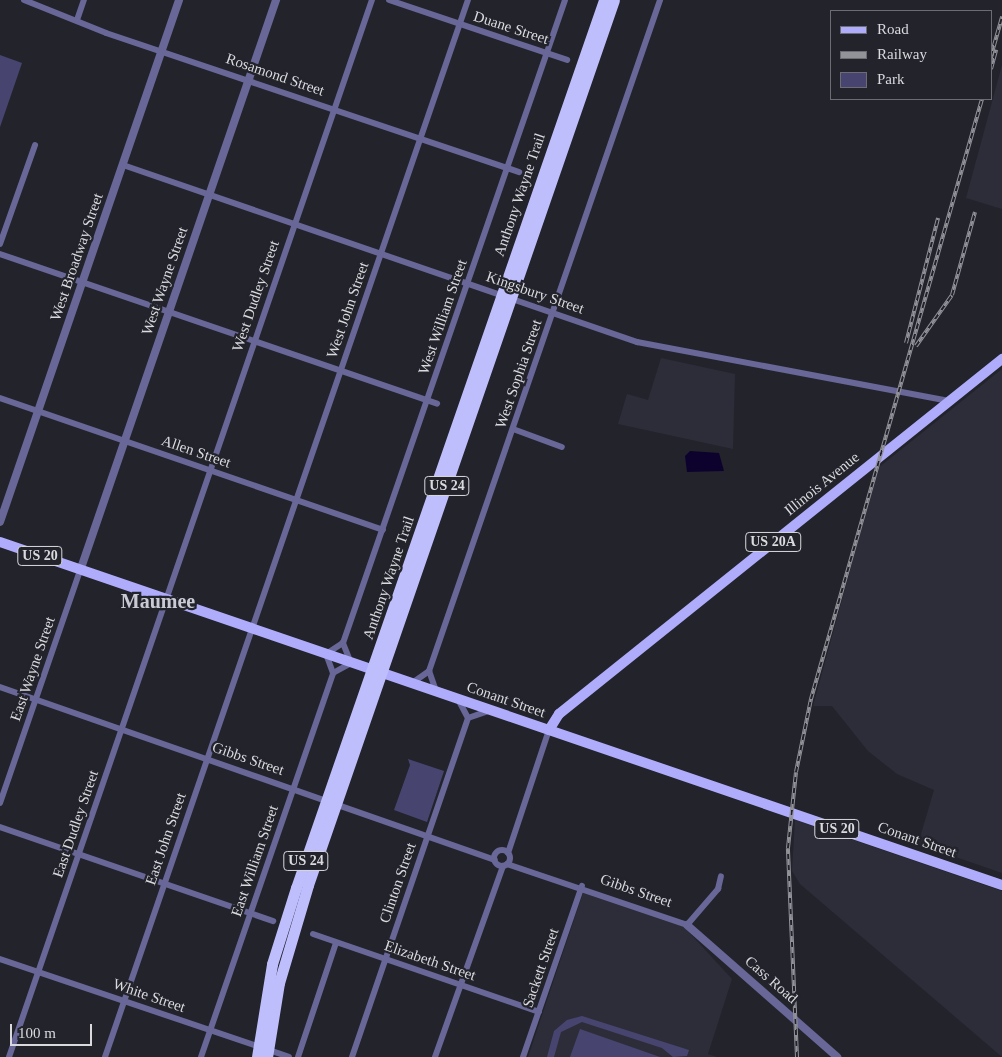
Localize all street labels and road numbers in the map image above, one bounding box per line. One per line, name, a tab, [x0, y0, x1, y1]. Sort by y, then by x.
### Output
street label: Duane Street	[471, 7, 551, 49]
street label: Rosamond Street	[223, 50, 327, 100]
street label: Anthony Wayne Trail	[490, 131, 550, 259]
street label: West Broadway Street	[47, 191, 107, 323]
street label: West Wayne Street	[138, 224, 192, 338]
street label: West Dudley Street	[229, 238, 283, 354]
street label: West William Street	[415, 257, 471, 377]
street label: West John Street	[323, 260, 373, 360]
street label: Kingsbury Street	[484, 268, 586, 318]
street label: West Sophia Street	[492, 317, 546, 431]
street label: Allen Street	[159, 432, 233, 472]
street label: Illinois Avenue	[781, 448, 863, 520]
road number: US 24	[423, 474, 471, 498]
street label: Anthony Wayne Trail	[359, 514, 419, 642]
road number: US 20A	[744, 530, 802, 554]
road number: US 20	[16, 544, 64, 568]
street label: East Wayne Street	[7, 614, 59, 724]
street label: Conant Street	[464, 678, 548, 722]
street label: Gibbs Street	[210, 738, 286, 780]
street label: East Dudley Street	[49, 768, 103, 880]
street label: East John Street	[142, 790, 190, 888]
street label: East William Street	[227, 803, 283, 919]
road number: US 20	[813, 818, 861, 841]
street label: Conant Street	[875, 818, 959, 862]
street label: Clinton Street	[376, 840, 420, 926]
road number: US 24	[282, 849, 330, 872]
street label: Gibbs Street	[598, 870, 674, 912]
street label: Sackett Street	[519, 926, 563, 1010]
street label: Elizabeth Street	[382, 937, 478, 985]
street label: Cass Road	[741, 952, 801, 1008]
street label: White Street	[110, 975, 188, 1017]

